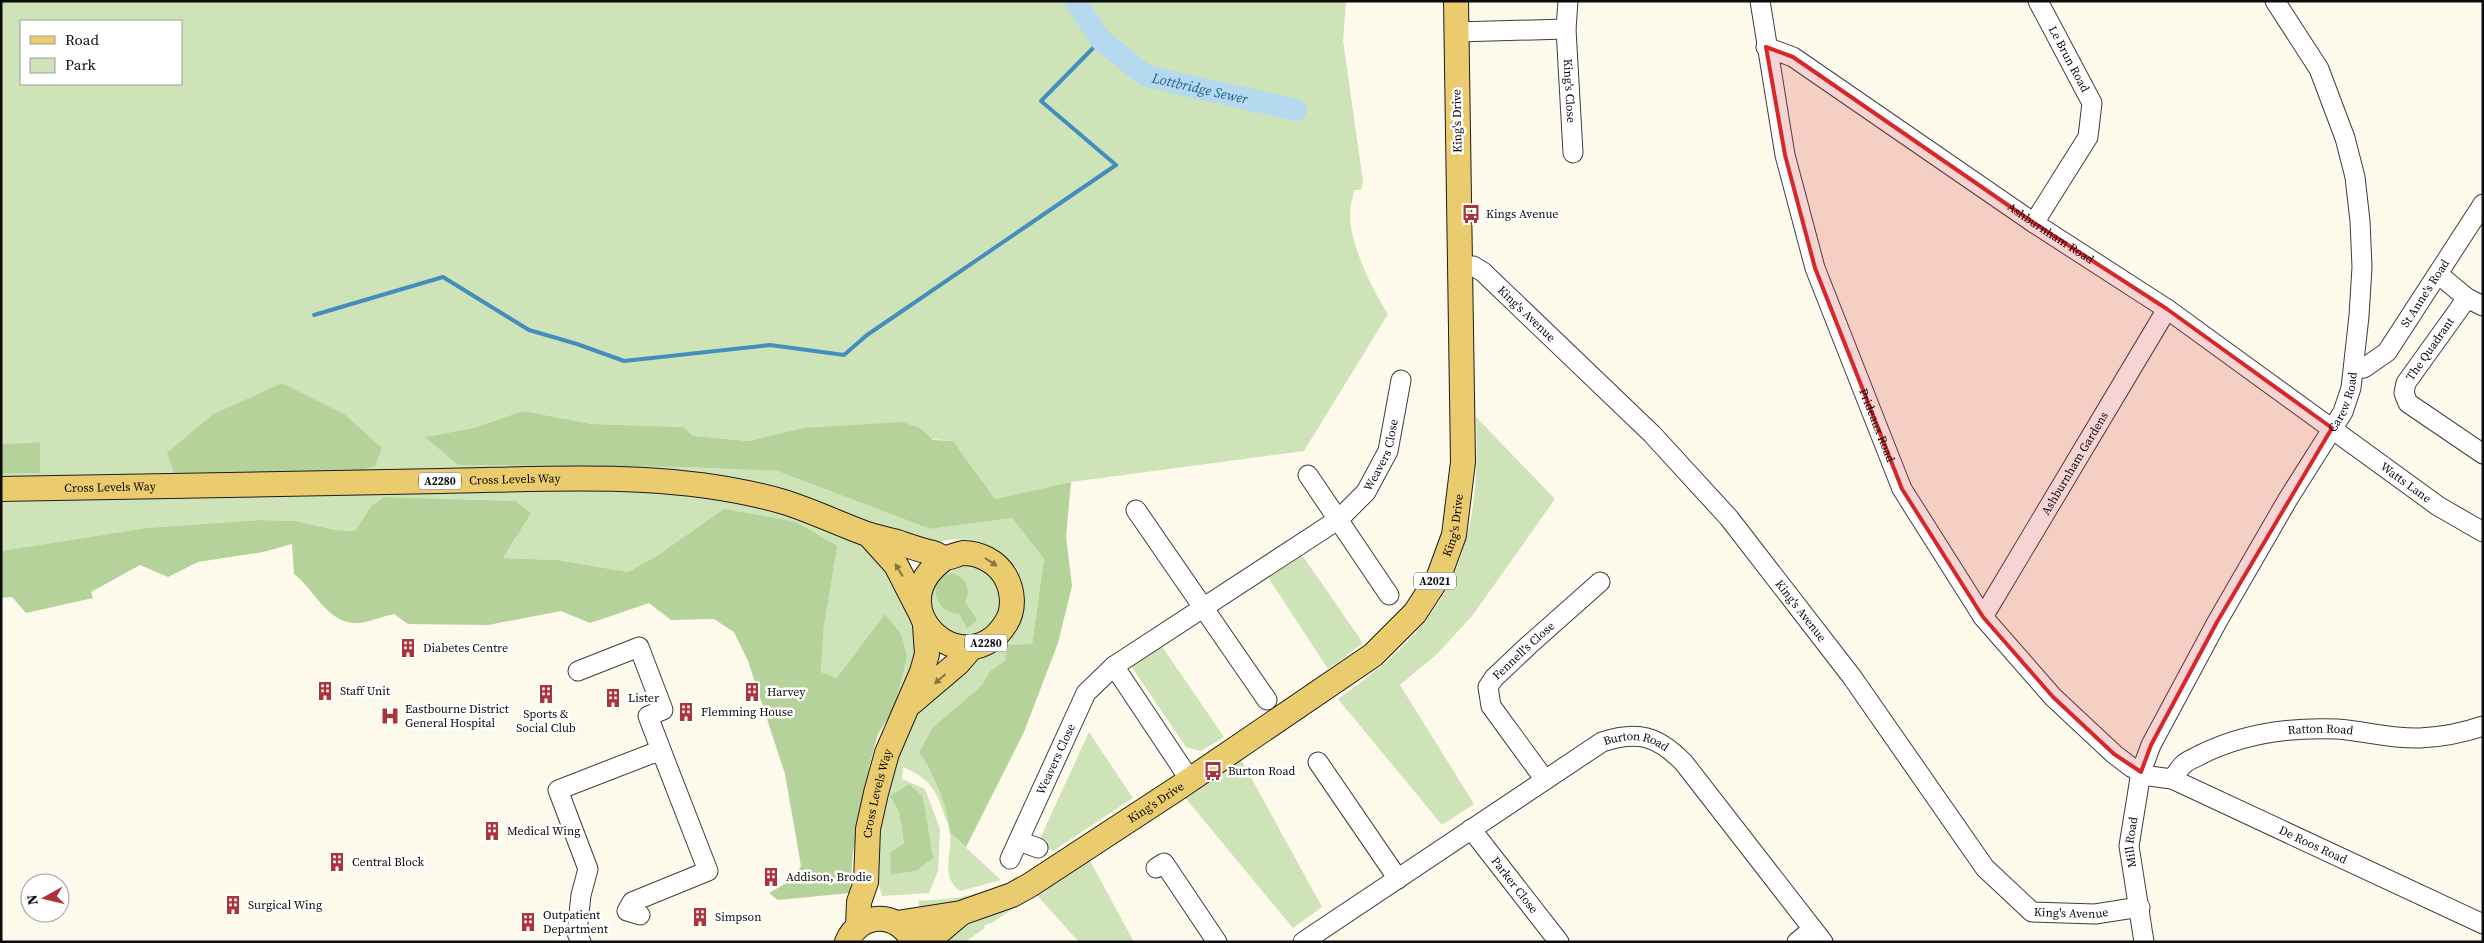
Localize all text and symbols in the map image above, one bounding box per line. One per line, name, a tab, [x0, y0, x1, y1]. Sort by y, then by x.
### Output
legend	[20, 20, 182, 85]
street label: Le Brun Road	[2045, 23, 2093, 95]
text: Road	[65, 29, 99, 50]
text: Park	[65, 54, 97, 75]
street label: King's Close	[1560, 58, 1579, 123]
water label: Lottbridge Sewer	[1149, 67, 1250, 109]
street label: King's Drive	[1448, 89, 1466, 153]
street label: Ashburnham Road	[2004, 199, 2097, 268]
bus stop icon: Kings Avenue	[1460, 203, 1482, 225]
place label: Kings Avenue	[1486, 206, 1558, 222]
street label: St Anne's Road	[2397, 256, 2453, 330]
street label: King's Avenue	[1494, 282, 1559, 345]
street label: The Quadrant	[2402, 314, 2458, 384]
street label: Carew Road	[2324, 371, 2361, 435]
street label: Prideaux Road	[1855, 386, 1899, 465]
street label: Ashburnham Gardens	[2038, 409, 2112, 518]
street label: Weavers Close	[1360, 418, 1402, 494]
street label: Watts Lane	[2377, 459, 2434, 507]
street label: Cross Levels Way	[469, 470, 562, 488]
road number: A2280	[419, 472, 461, 490]
street label: Cross Levels Way	[64, 478, 157, 496]
street label: King's Drive	[1439, 493, 1467, 559]
one-way arrow	[984, 557, 997, 567]
one-way arrow	[894, 563, 903, 576]
road number: A2021	[1414, 572, 1456, 590]
street label: King's Avenue	[1772, 576, 1830, 645]
street label: Fennell's Close	[1489, 618, 1558, 683]
road number: A2280	[965, 634, 1007, 651]
building icon: Diabetes Centre	[397, 637, 419, 659]
place label: Diabetes Centre	[423, 640, 508, 656]
one-way arrow	[935, 673, 947, 685]
building icon: Staff Unit	[314, 680, 336, 702]
building icon: Harvey	[741, 681, 763, 703]
place label: Staff Unit	[340, 683, 390, 699]
building icon: Sports & Social Club	[535, 683, 557, 705]
place label: Harvey	[767, 684, 806, 700]
building icon: Lister	[602, 687, 624, 709]
place label: Lister	[628, 690, 659, 706]
place label: Eastbourne District General Hospital	[405, 701, 509, 731]
building icon: Flemming House	[675, 701, 697, 723]
place label: Flemming House	[701, 704, 793, 720]
hospital icon: Eastbourne District General Hospital	[379, 705, 401, 727]
place label: Sports & Social Club	[516, 706, 576, 736]
street label: Weavers Close	[1033, 721, 1079, 797]
street label: Ratton Road	[2287, 721, 2354, 739]
street label: Burton Road	[1601, 728, 1672, 755]
street label: Cross Levels Way	[860, 745, 896, 838]
bus stop icon: Burton Road	[1202, 760, 1224, 782]
place label: Burton Road	[1228, 763, 1296, 779]
street label: King's Drive	[1125, 778, 1187, 827]
street label: Mill Road	[2121, 815, 2142, 869]
building icon: Medical Wing	[481, 820, 503, 842]
street label: De Roos Road	[2276, 822, 2350, 868]
place label: Medical Wing	[507, 823, 580, 839]
building icon: Central Block	[326, 851, 348, 873]
street label: Parker Close	[1488, 853, 1542, 917]
place label: Central Block	[352, 854, 425, 870]
building icon: Addison, Brodie	[760, 866, 782, 888]
place label: Addison, Brodie	[786, 869, 872, 885]
north arrow	[20, 873, 70, 923]
text: N	[22, 893, 43, 906]
building icon: Surgical Wing	[222, 894, 244, 916]
place label: Surgical Wing	[248, 897, 322, 913]
street label: King's Avenue	[2034, 904, 2109, 922]
building icon: Simpson	[689, 906, 711, 928]
place label: Outpatient Department	[543, 907, 608, 937]
place label: Simpson	[715, 909, 761, 925]
building icon: Outpatient Department	[517, 911, 539, 933]

